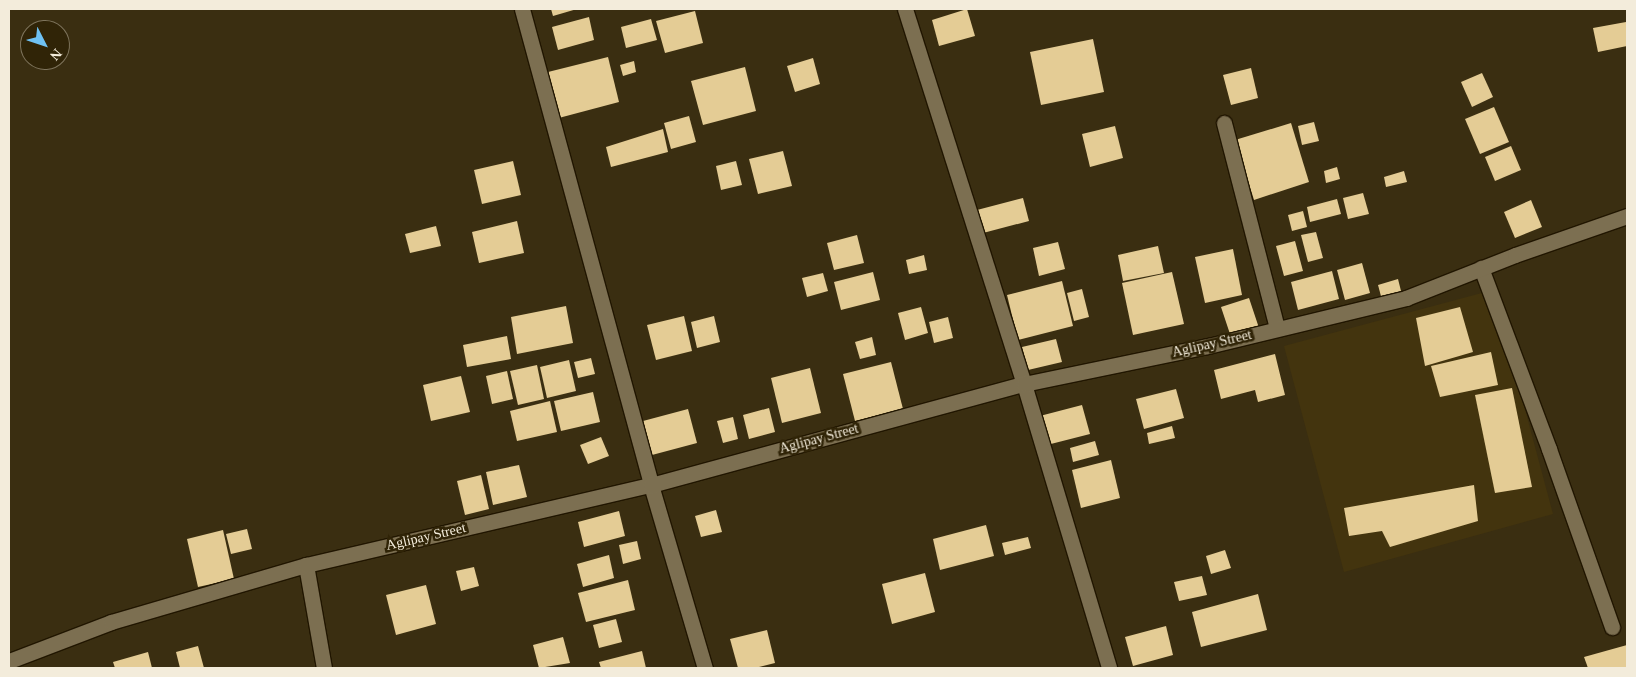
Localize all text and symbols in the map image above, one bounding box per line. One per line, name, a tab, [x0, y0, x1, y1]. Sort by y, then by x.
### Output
north arrow	[20, 20, 70, 70]
text: N	[47, 46, 65, 63]
street label: Aglipay Street	[1171, 327, 1253, 361]
street label: Aglipay Street	[778, 420, 860, 458]
street label: Aglipay Street	[385, 520, 467, 554]

